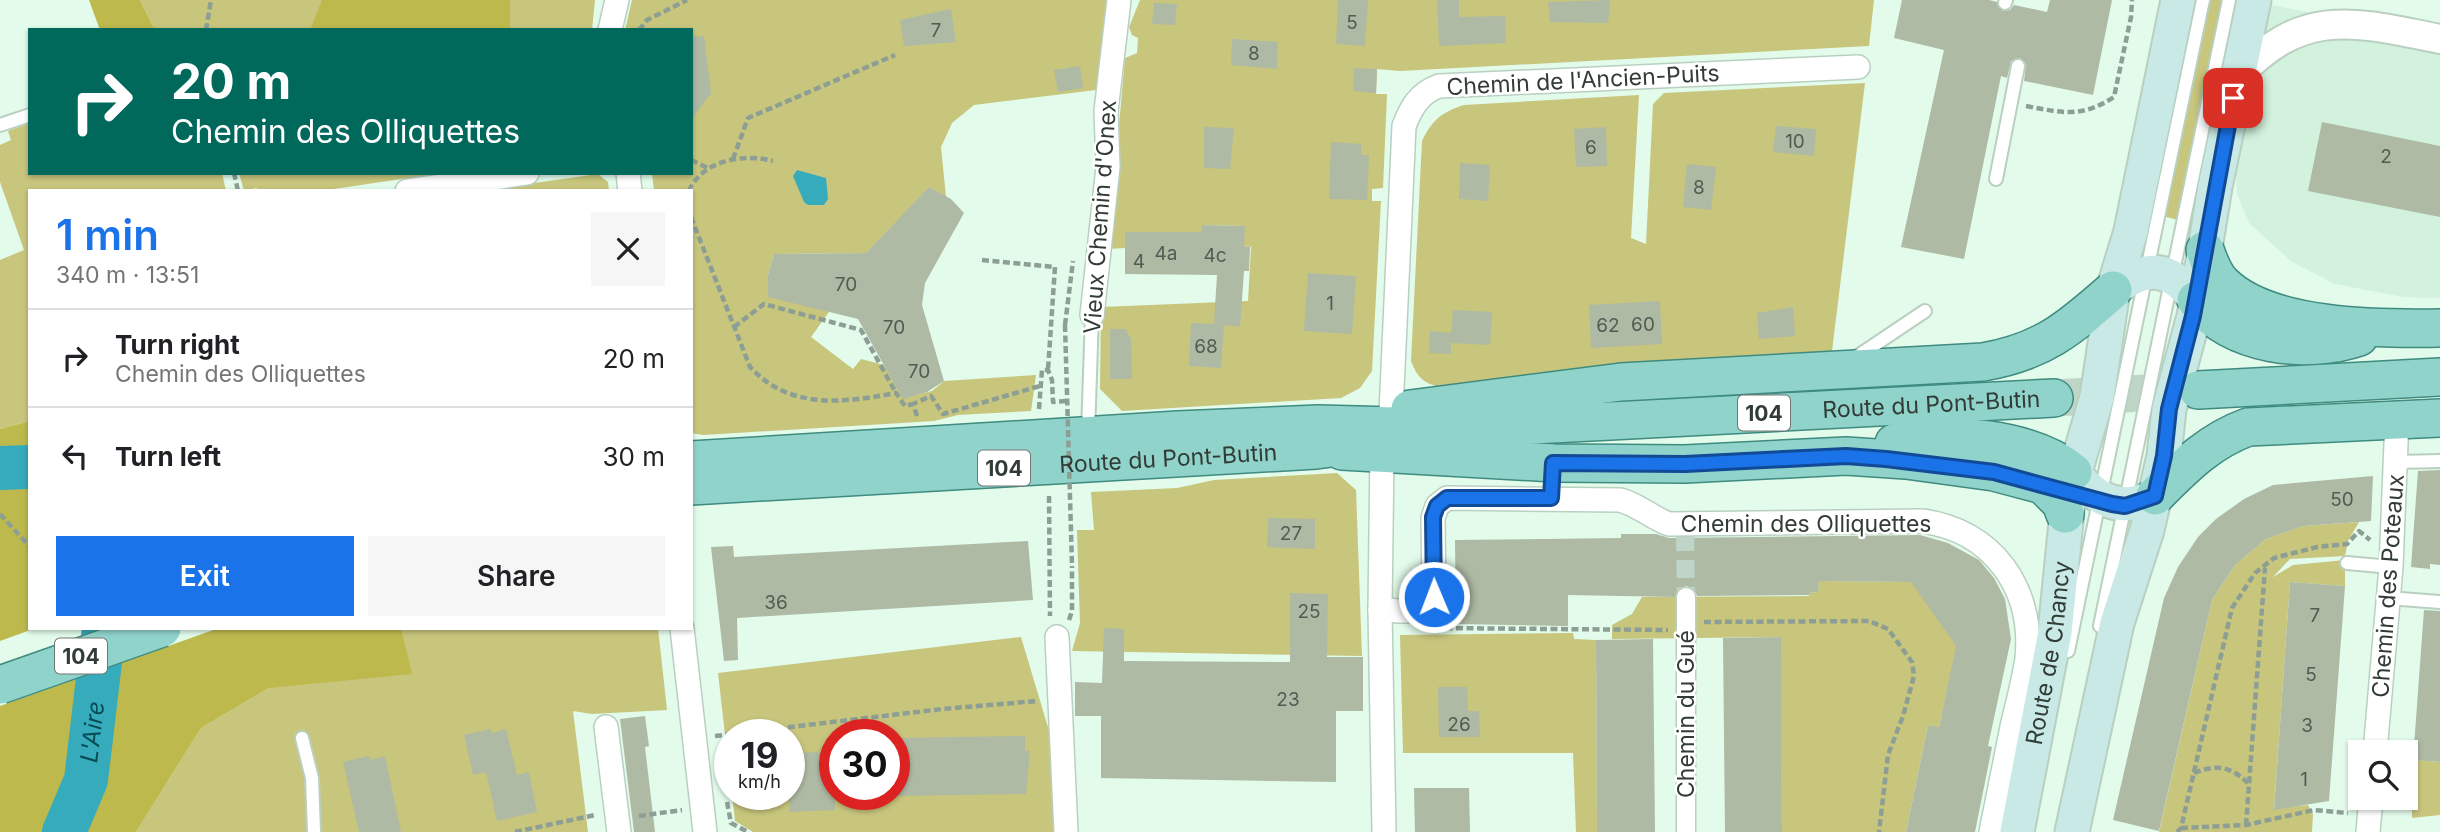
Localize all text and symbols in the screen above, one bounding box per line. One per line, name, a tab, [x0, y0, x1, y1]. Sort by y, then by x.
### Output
house number: 5	[1346, 11, 1358, 34]
house number: 7	[931, 19, 941, 42]
house number: 8	[1248, 42, 1260, 65]
text: 20 m	[171, 52, 291, 111]
icon: right	[56, 56, 147, 147]
street label: Chemin de l'Ancien-Puits	[1446, 59, 1720, 101]
pin	[2203, 68, 2263, 128]
icon: arrive	[2214, 79, 2252, 117]
street label: Vieux Chemin d'Onex	[1078, 99, 1122, 335]
text: Chemin des Olliquettes	[171, 112, 520, 151]
house number: 10	[1785, 130, 1805, 153]
house number: 6	[1585, 136, 1597, 159]
house number: 2	[2380, 145, 2392, 168]
house number: 8	[1693, 176, 1705, 199]
text: 1 min	[56, 209, 159, 260]
button: close	[591, 212, 665, 286]
house number: 4a	[1155, 242, 1177, 265]
house number: 4c	[1203, 244, 1227, 267]
house number: 4	[1133, 250, 1145, 273]
text: 340 m · 13:51	[56, 261, 199, 289]
house number: 70	[835, 273, 857, 296]
house number: 1	[1326, 292, 1334, 315]
house number: 60	[1631, 313, 1655, 336]
house number: 62	[1596, 314, 1620, 337]
house number: 70	[883, 316, 905, 339]
text: Turn right	[115, 329, 240, 360]
house number: 68	[1194, 335, 1218, 358]
icon: right	[56, 339, 94, 377]
text: 20 m	[603, 343, 665, 374]
text: Chemin des Olliquettes	[115, 360, 366, 388]
house number: 70	[908, 360, 930, 383]
street label: Route du Pont-Butin	[1822, 385, 2041, 424]
road number: 104	[1738, 396, 1790, 430]
icon: left	[56, 437, 94, 475]
street label: Route du Pont-Butin	[1058, 438, 1278, 479]
text: Turn left	[115, 441, 221, 472]
text: 30 m	[602, 441, 665, 472]
road number: 104	[978, 450, 1030, 486]
street label: Chemin des Poteaux	[2366, 473, 2410, 699]
house number: 50	[2330, 488, 2354, 511]
street label: Chemin des Olliquettes	[1681, 510, 1931, 538]
house number: 27	[1280, 522, 1302, 545]
button: Exit	[56, 536, 354, 616]
button: Share	[368, 536, 665, 616]
position arrow	[1397, 560, 1471, 634]
street label: Route de Chancy	[2020, 560, 2076, 747]
house number: 36	[764, 591, 788, 614]
house number: 25	[1297, 600, 1321, 623]
house number: 7	[2310, 604, 2320, 627]
street label: Chemin du Gué	[1672, 630, 1700, 798]
road number: 104	[55, 638, 107, 674]
house number: 5	[2305, 663, 2317, 686]
house number: 23	[1276, 688, 1300, 711]
water label: L'Aire	[74, 699, 110, 764]
house number: 26	[1447, 713, 1471, 736]
house number: 3	[2301, 714, 2313, 737]
speed limit sign: 30	[819, 719, 910, 810]
text: 19	[741, 734, 778, 776]
map controls	[2348, 740, 2418, 810]
button: search	[2348, 740, 2418, 810]
house number: 1	[2300, 768, 2308, 791]
text: km/h	[738, 771, 781, 792]

